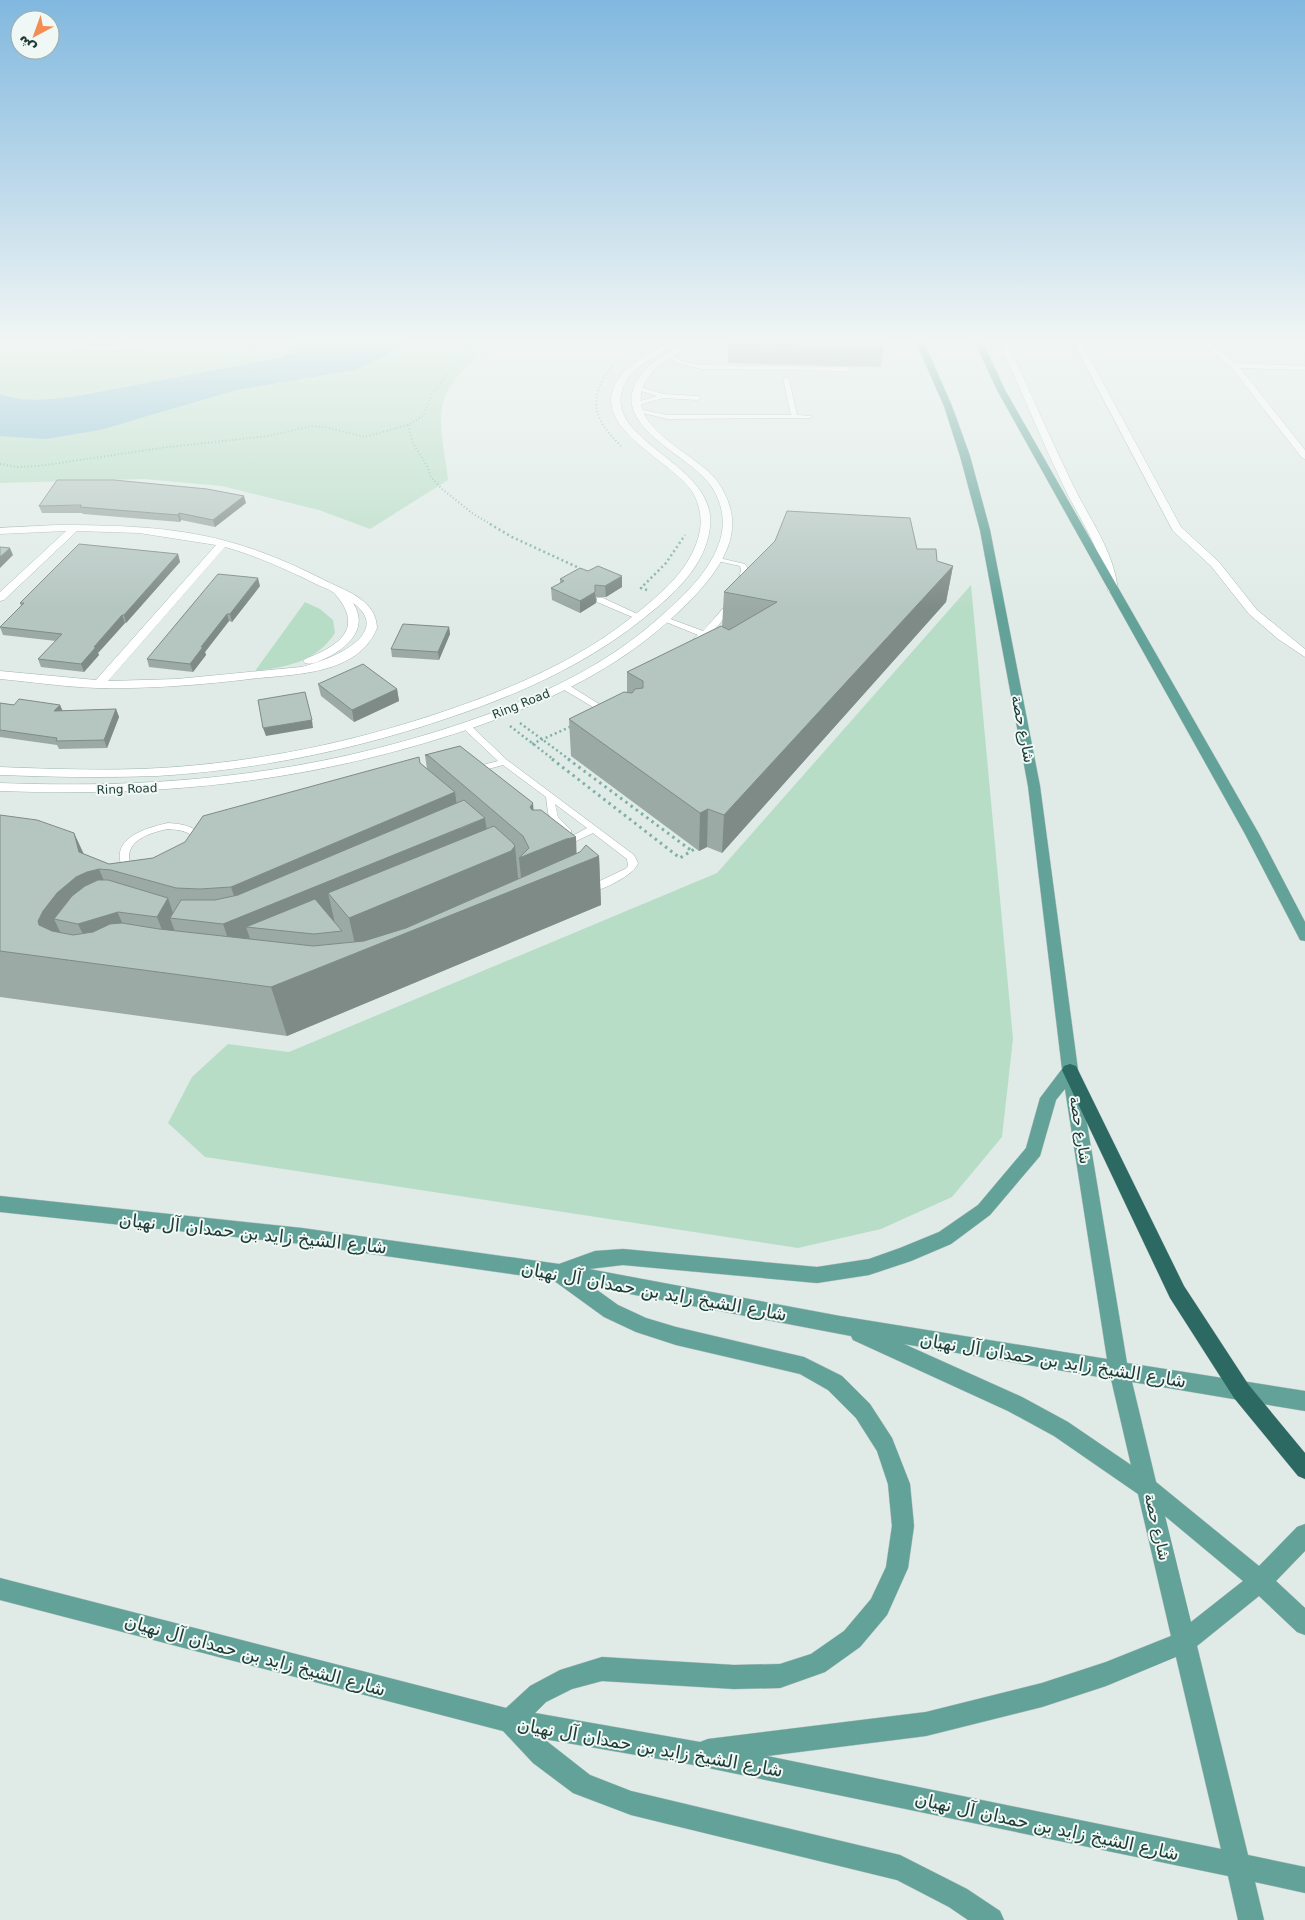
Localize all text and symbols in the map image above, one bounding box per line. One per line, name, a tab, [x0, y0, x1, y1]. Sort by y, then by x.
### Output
north arrow	[10, 10, 60, 60]
text: ش	[14, 32, 39, 57]
street label: Ring Road	[490, 686, 552, 722]
street label: شارع حصة	[1008, 694, 1038, 764]
street label: Ring Road	[96, 781, 158, 797]
street label: شارع حصة	[1066, 1095, 1094, 1165]
street label: شارع الشيخ زايد بن حمدان آل نهيان	[118, 1207, 388, 1259]
street label: شارع الشيخ زايد بن حمدان آل نهيان	[519, 1256, 789, 1326]
street label: شارع الشيخ زايد بن حمدان آل نهيان	[918, 1328, 1188, 1392]
street label: شارع حصة	[1141, 1492, 1173, 1562]
street label: شارع الشيخ زايد بن حمدان آل نهيان	[122, 1609, 388, 1701]
street label: شارع الشيخ زايد بن حمدان آل نهيان	[515, 1712, 785, 1782]
street label: شارع الشيخ زايد بن حمدان آل نهيان	[913, 1787, 1181, 1865]

